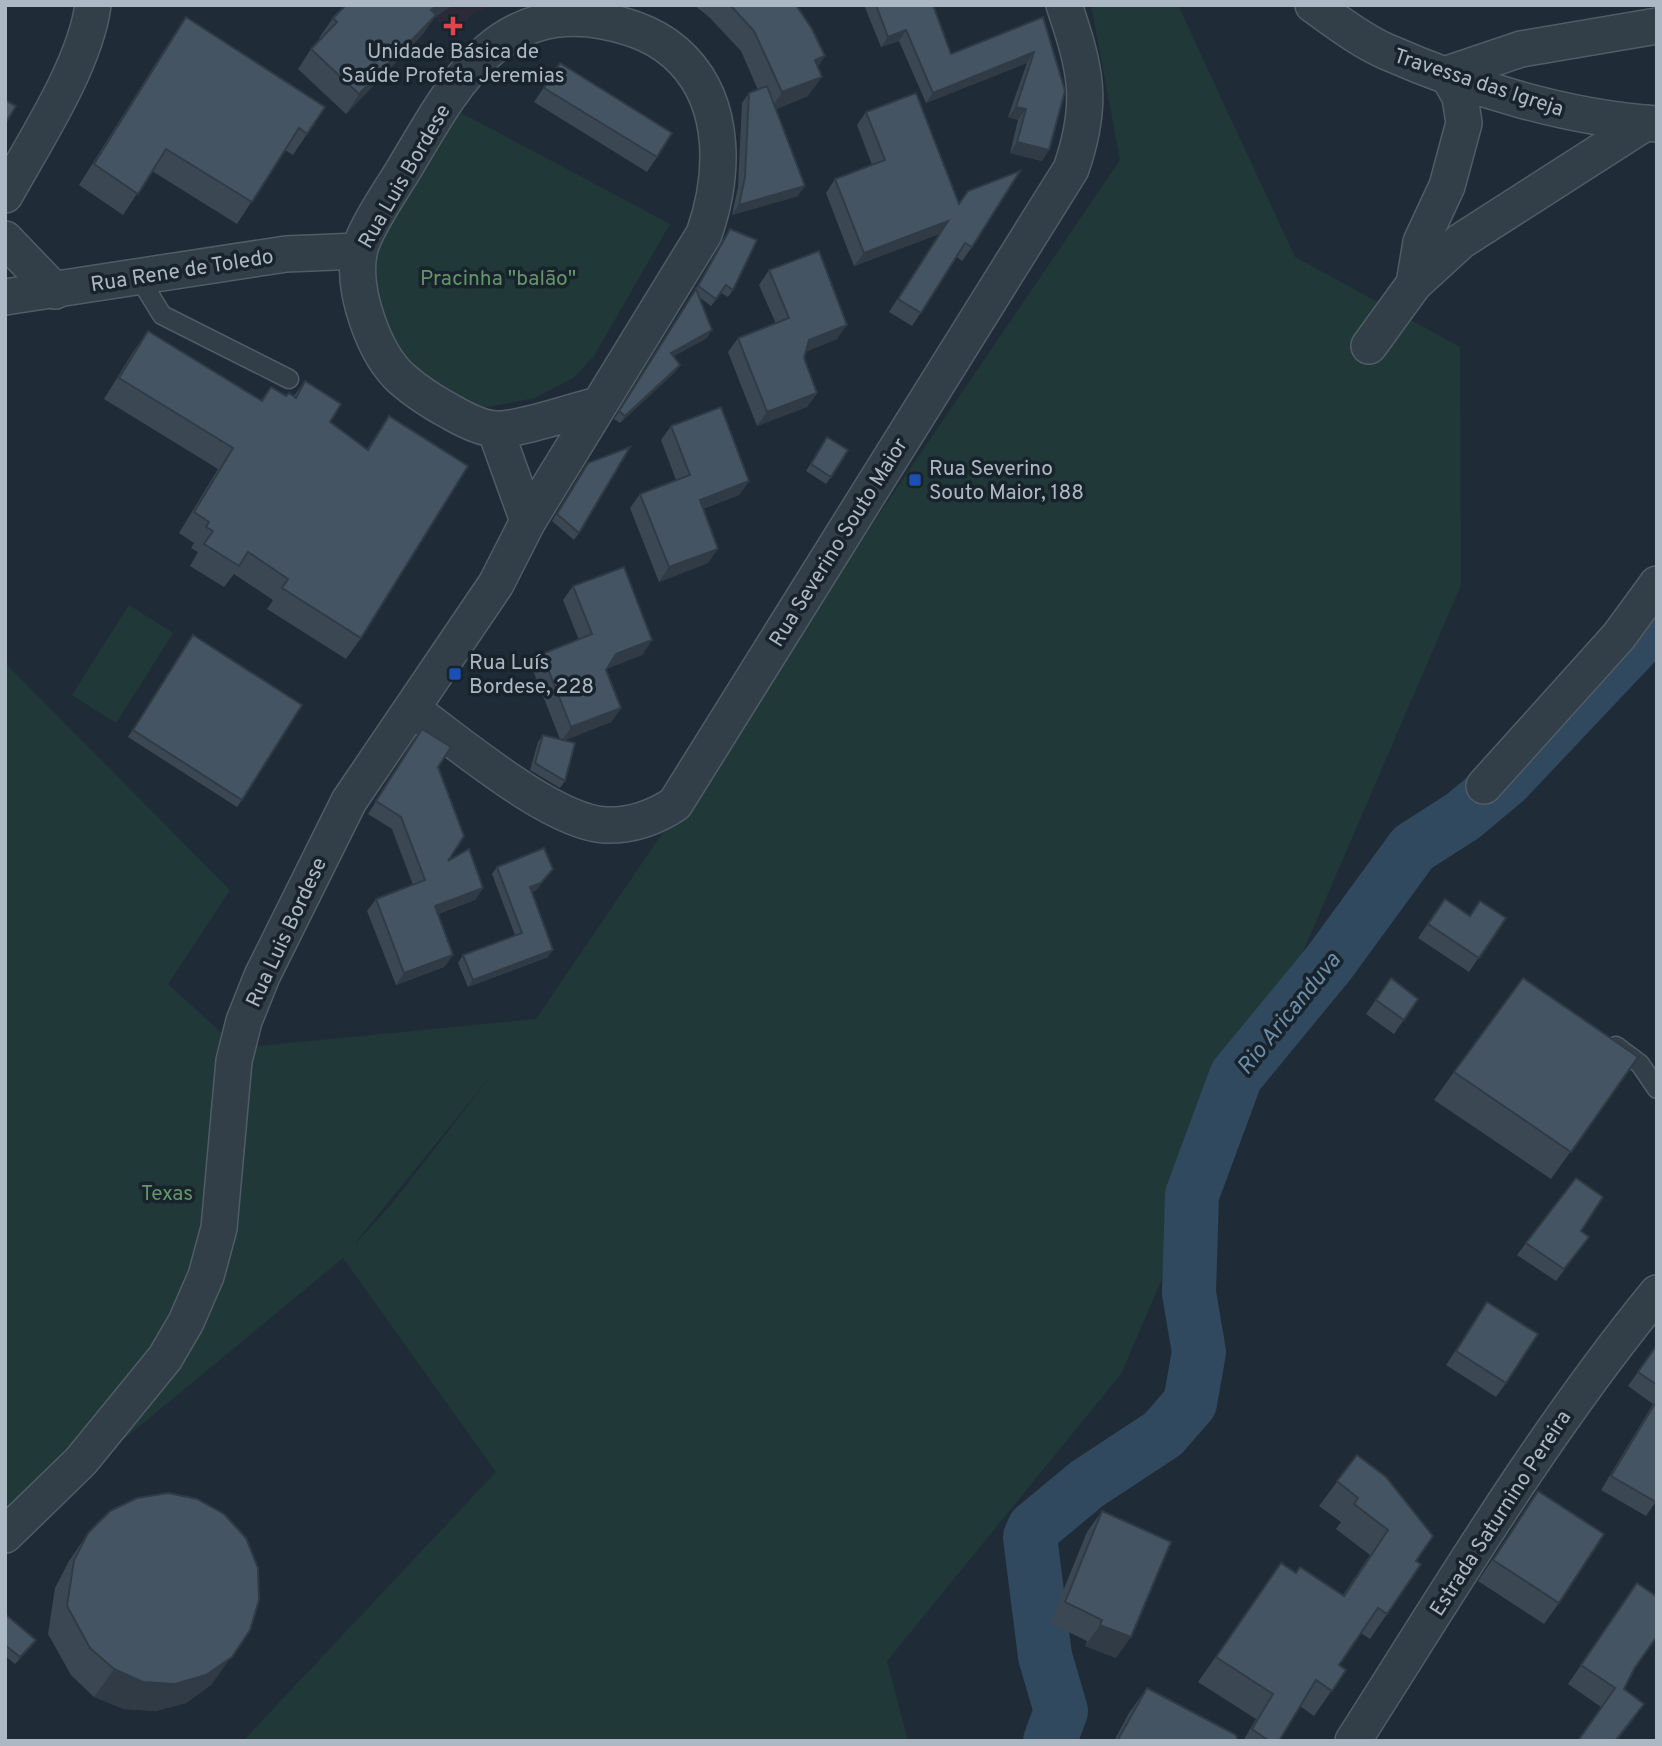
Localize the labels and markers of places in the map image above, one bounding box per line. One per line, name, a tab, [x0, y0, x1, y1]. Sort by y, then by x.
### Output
marker: Unidade Básica de Saúde Profeta Jeremias	[443, 16, 463, 36]
place label: Unidade Básica de Saúde Profeta Jeremias	[341, 39, 565, 90]
place label: Rua Severino Souto Maior, 188	[929, 456, 1084, 507]
marker: Rua Severino Souto Maior, 188	[907, 472, 923, 488]
place label: Rua Luís Bordese, 228	[469, 650, 594, 701]
marker: Rua Luís Bordese, 228	[447, 666, 463, 682]

